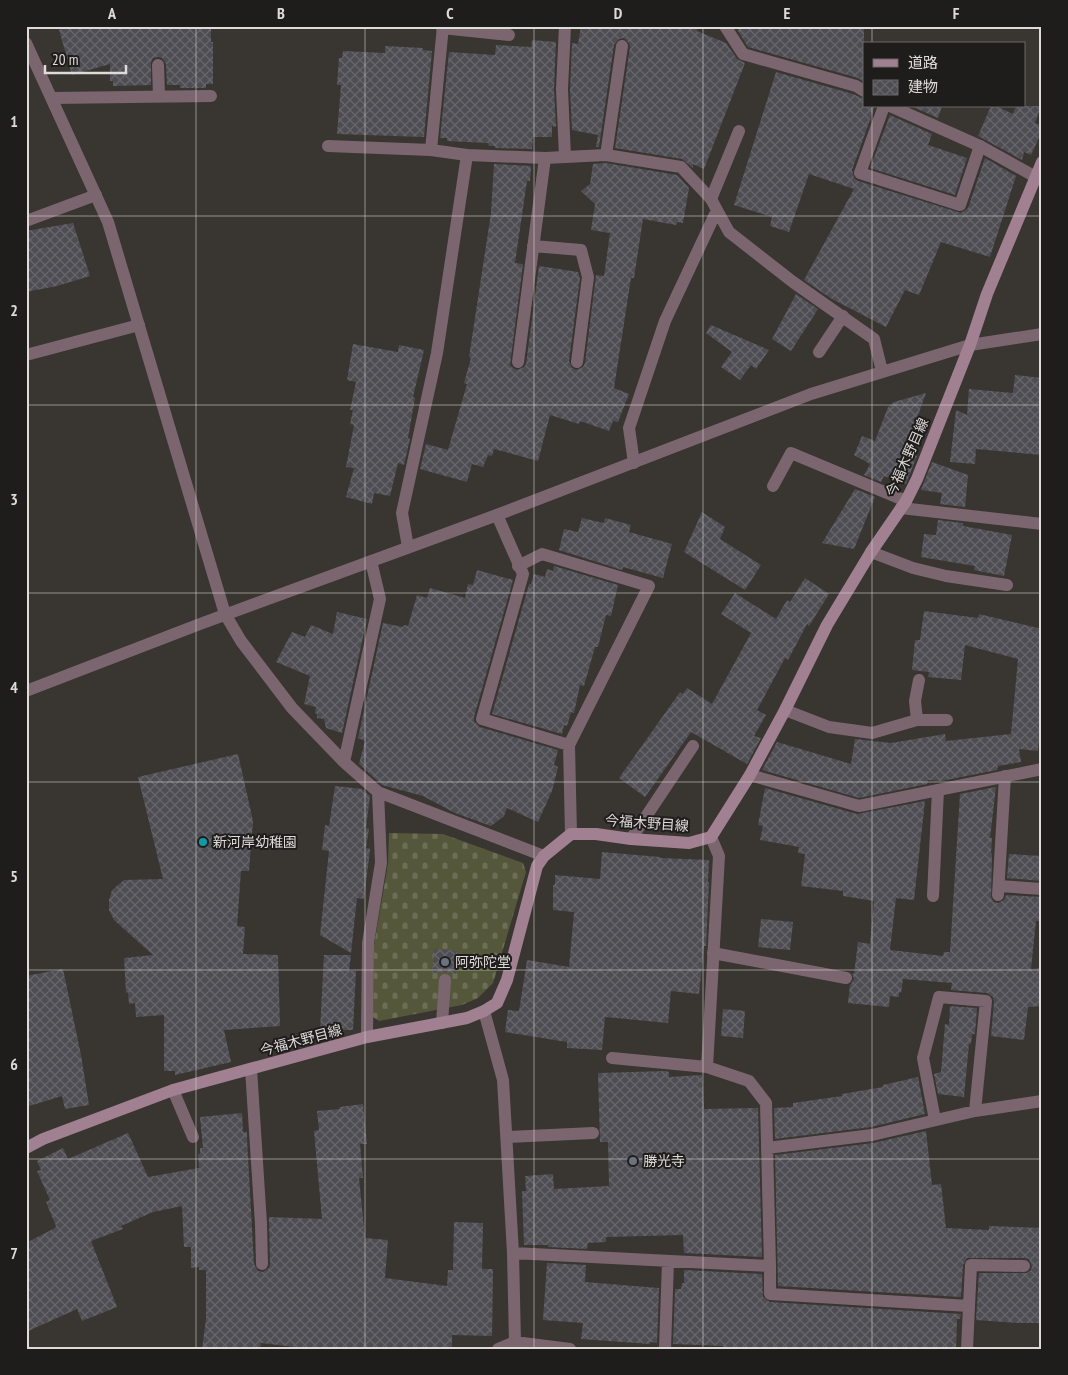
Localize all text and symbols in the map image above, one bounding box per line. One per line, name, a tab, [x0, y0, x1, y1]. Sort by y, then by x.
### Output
text: A	[107, 3, 117, 23]
text: B	[277, 3, 285, 23]
text: C	[446, 3, 454, 23]
text: D	[614, 3, 623, 23]
text: E	[784, 3, 791, 23]
text: F	[953, 3, 960, 23]
scale bar	[45, 42, 126, 74]
legend	[863, 42, 1026, 108]
text: 20 m	[52, 50, 78, 69]
text: 道路	[908, 53, 938, 72]
text: 建物	[908, 77, 938, 96]
text: 1	[10, 111, 18, 131]
text: 2	[10, 300, 18, 320]
street label: 今福木野目線	[882, 415, 932, 499]
text: 3	[10, 489, 18, 509]
text: 4	[10, 677, 18, 697]
street label: 今福木野目線	[604, 811, 690, 835]
place label: 新河岸幼稚園	[213, 833, 297, 851]
marker: 新河岸幼稚園	[197, 836, 209, 848]
text: 5	[10, 866, 18, 886]
place label: 阿弥陀堂	[455, 953, 511, 971]
marker: 阿弥陀堂	[439, 956, 451, 968]
street label: 今福木野目線	[258, 1020, 344, 1060]
text: 6	[10, 1054, 18, 1074]
place label: 勝光寺	[643, 1152, 685, 1170]
marker: 勝光寺	[627, 1155, 639, 1167]
text: 7	[10, 1243, 18, 1263]

